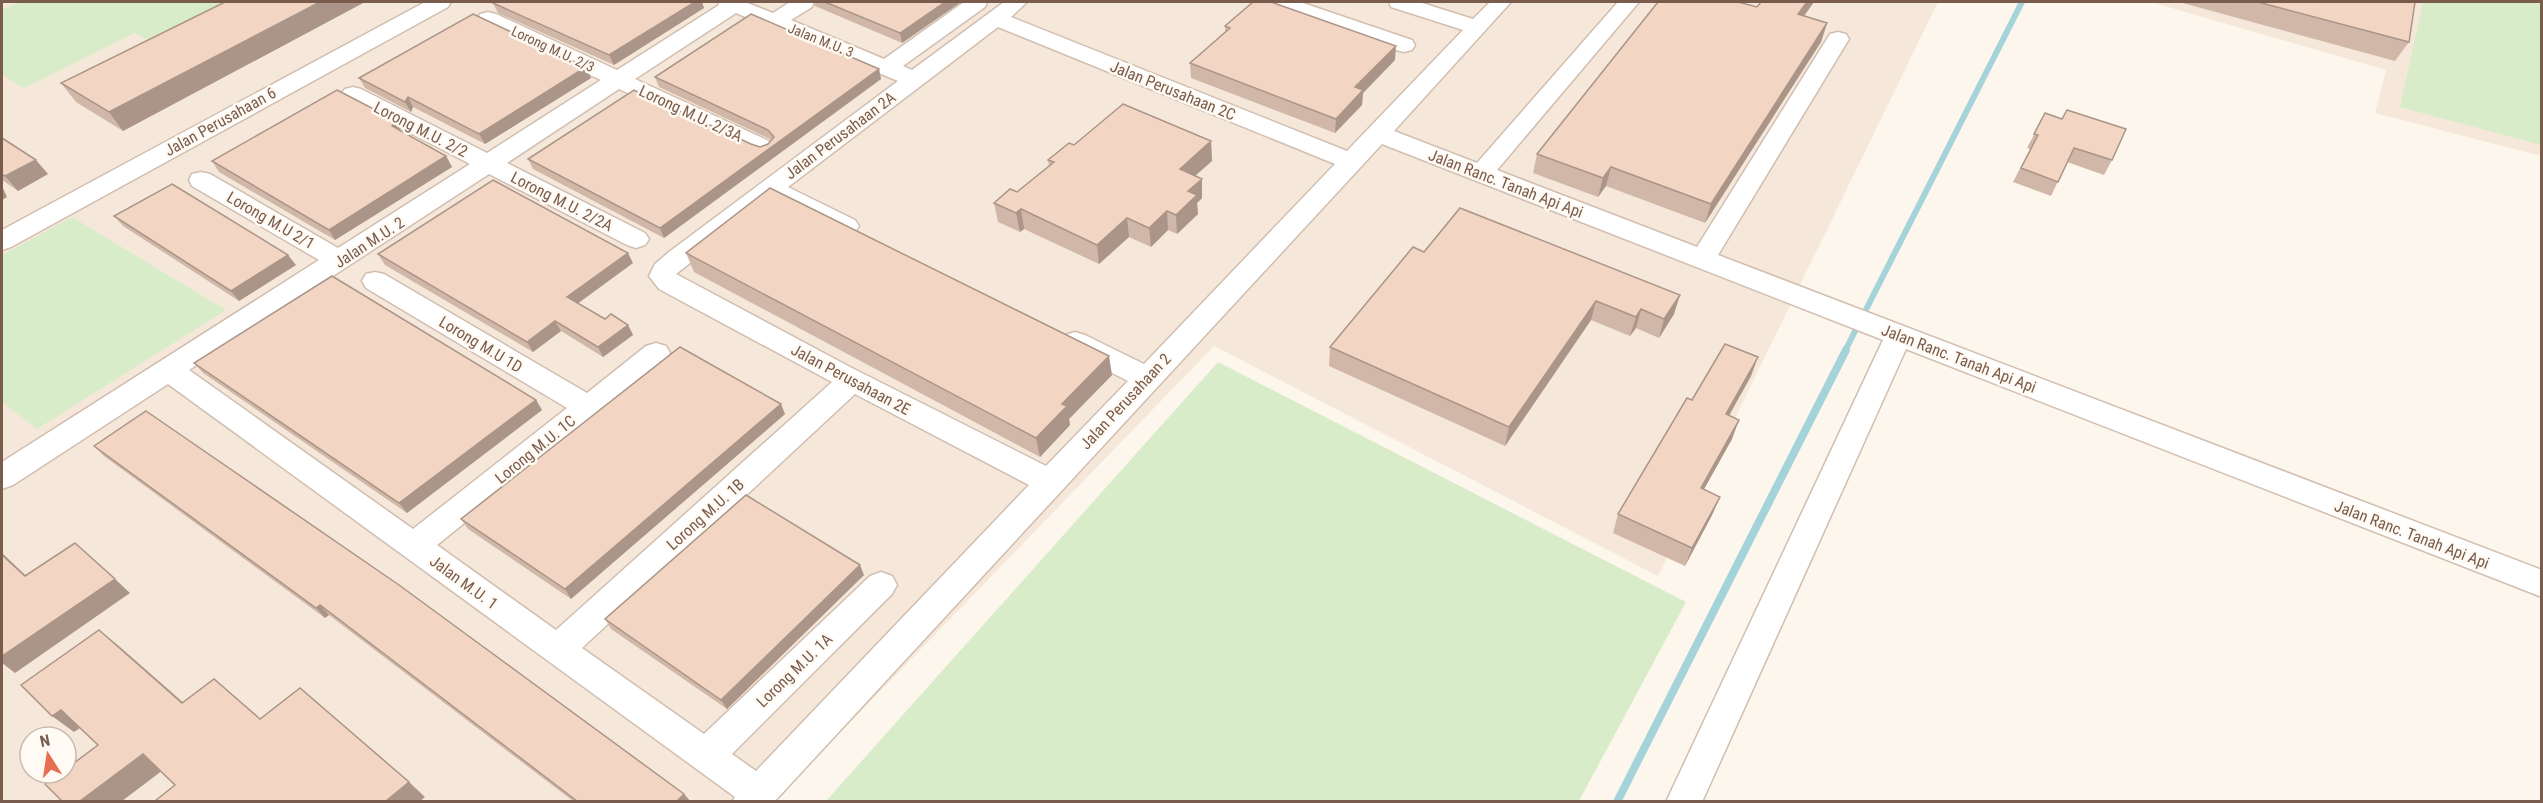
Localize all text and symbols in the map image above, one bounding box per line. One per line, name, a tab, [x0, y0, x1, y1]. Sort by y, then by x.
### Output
street label: Jalan M.U. 3	[786, 20, 856, 60]
street label: Lorong M.U. 2/3	[509, 23, 597, 75]
street label: Jalan Perusahaan 2C	[1107, 57, 1238, 124]
street label: Lorong M.U. 2/3A	[636, 81, 745, 146]
street label: Jalan Perusahaan 6	[161, 83, 279, 160]
street label: Jalan Perusahaan 2A	[781, 88, 899, 183]
street label: Lorong M.U. 2/2	[371, 98, 471, 161]
street label: Jalan Ranc. Tanah Api Api	[1426, 145, 1586, 222]
street label: Lorong M.U. 2/2A	[508, 168, 616, 235]
street label: Lorong M.U 2/1	[223, 188, 318, 253]
street label: Jalan M.U. 2	[331, 213, 408, 272]
street label: Lorong M.U 1D	[436, 312, 526, 377]
street label: Jalan Ranc. Tanah Api Api	[1879, 320, 2039, 397]
street label: Jalan Perusahaan 2E	[788, 340, 914, 419]
street label: Jalan Perusahaan 2	[1076, 349, 1175, 453]
street label: Lorong M.U. 1C	[491, 411, 579, 488]
street label: Lorong M.U. 1B	[663, 475, 748, 554]
street label: Jalan Ranc. Tanah Api Api	[2332, 496, 2492, 573]
street label: Jalan M.U. 1	[426, 551, 501, 613]
street label: Lorong M.U. 1A	[752, 629, 836, 711]
north arrow	[18, 725, 78, 785]
text: N	[38, 731, 52, 751]

